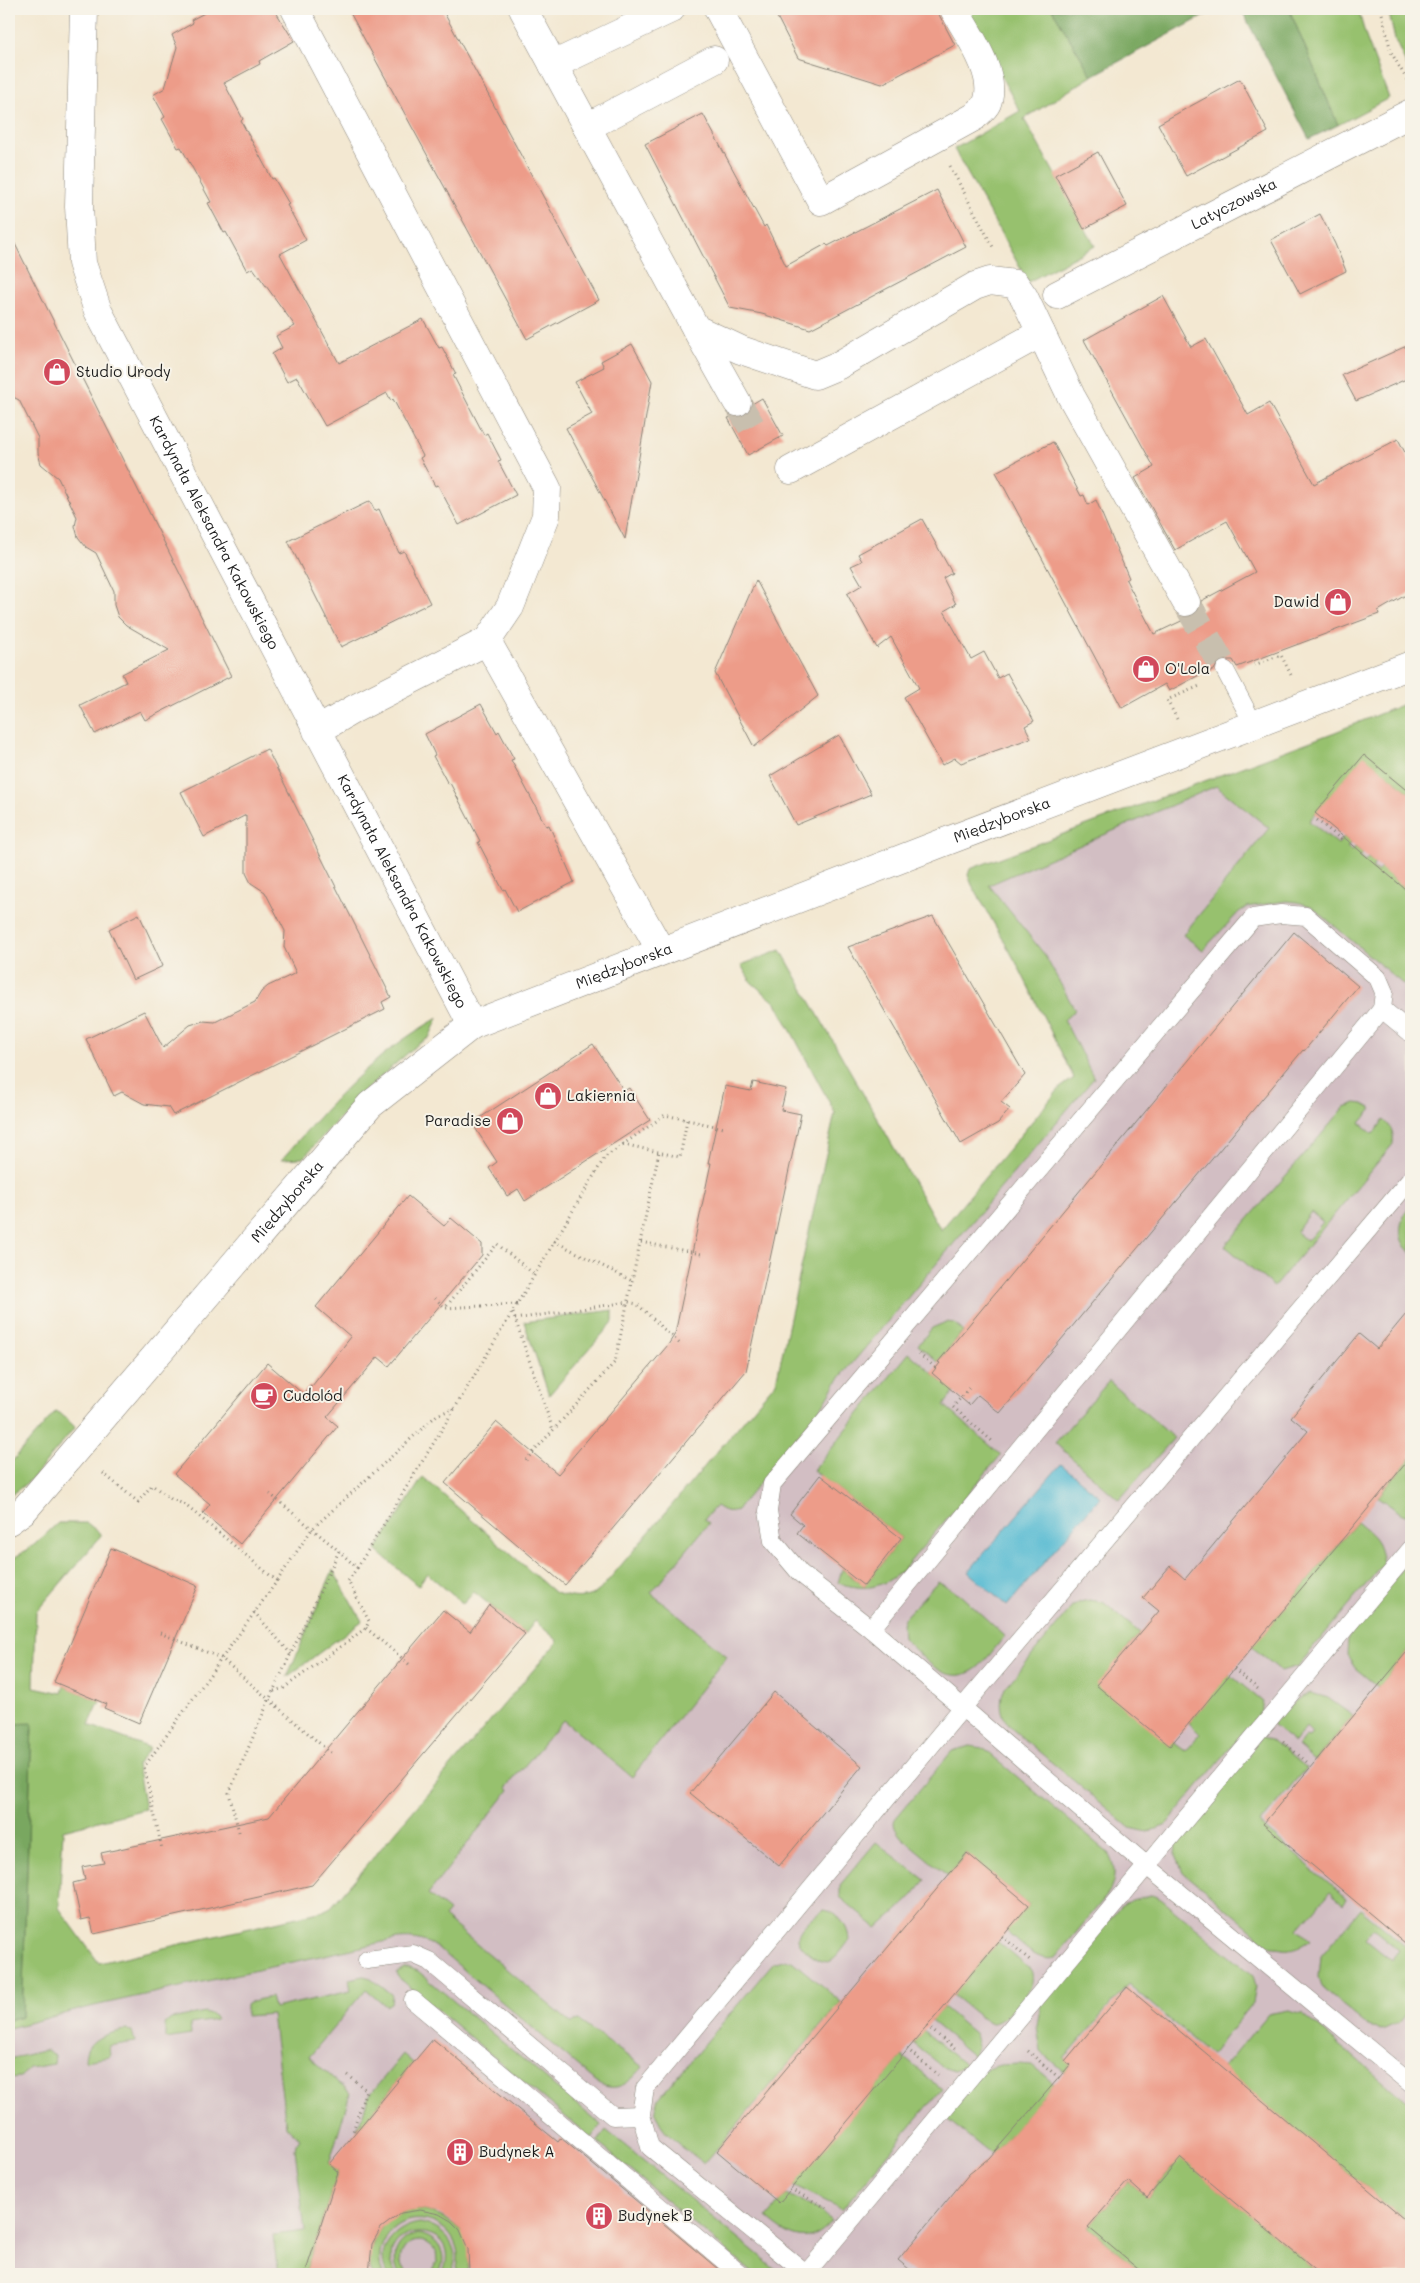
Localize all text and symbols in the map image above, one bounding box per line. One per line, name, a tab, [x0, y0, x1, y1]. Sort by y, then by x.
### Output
street label: Latyczowska	[1187, 173, 1280, 234]
shop icon: Studio Urody	[42, 357, 72, 387]
place label: Studio Urody	[76, 361, 171, 381]
street label: Kardynała Aleksandra Kakowskiego	[146, 412, 285, 653]
shop icon: Dawid	[1323, 587, 1353, 617]
place label: Dawid	[1274, 591, 1319, 611]
shop icon: O'Lola	[1131, 654, 1161, 684]
place label: O'Lola	[1165, 658, 1210, 678]
street label: Kardynała Aleksandra Kakowskiego	[333, 771, 472, 1011]
street label: Międzyborska	[950, 792, 1053, 847]
street label: Międzyborska	[572, 937, 675, 993]
shop icon: Lakiernia	[533, 1081, 563, 1111]
place label: Lakiernia	[567, 1085, 636, 1105]
shop icon: Paradise	[495, 1106, 525, 1136]
place label: Paradise	[425, 1110, 491, 1130]
street label: Międzyborska	[246, 1156, 327, 1246]
cafe icon: Cudolód	[249, 1381, 279, 1411]
place label: Cudolód	[283, 1385, 343, 1405]
building icon: Budynek A	[445, 2137, 475, 2167]
place label: Budynek A	[479, 2141, 555, 2161]
building icon: Budynek B	[584, 2201, 614, 2231]
place label: Budynek B	[618, 2205, 693, 2225]

